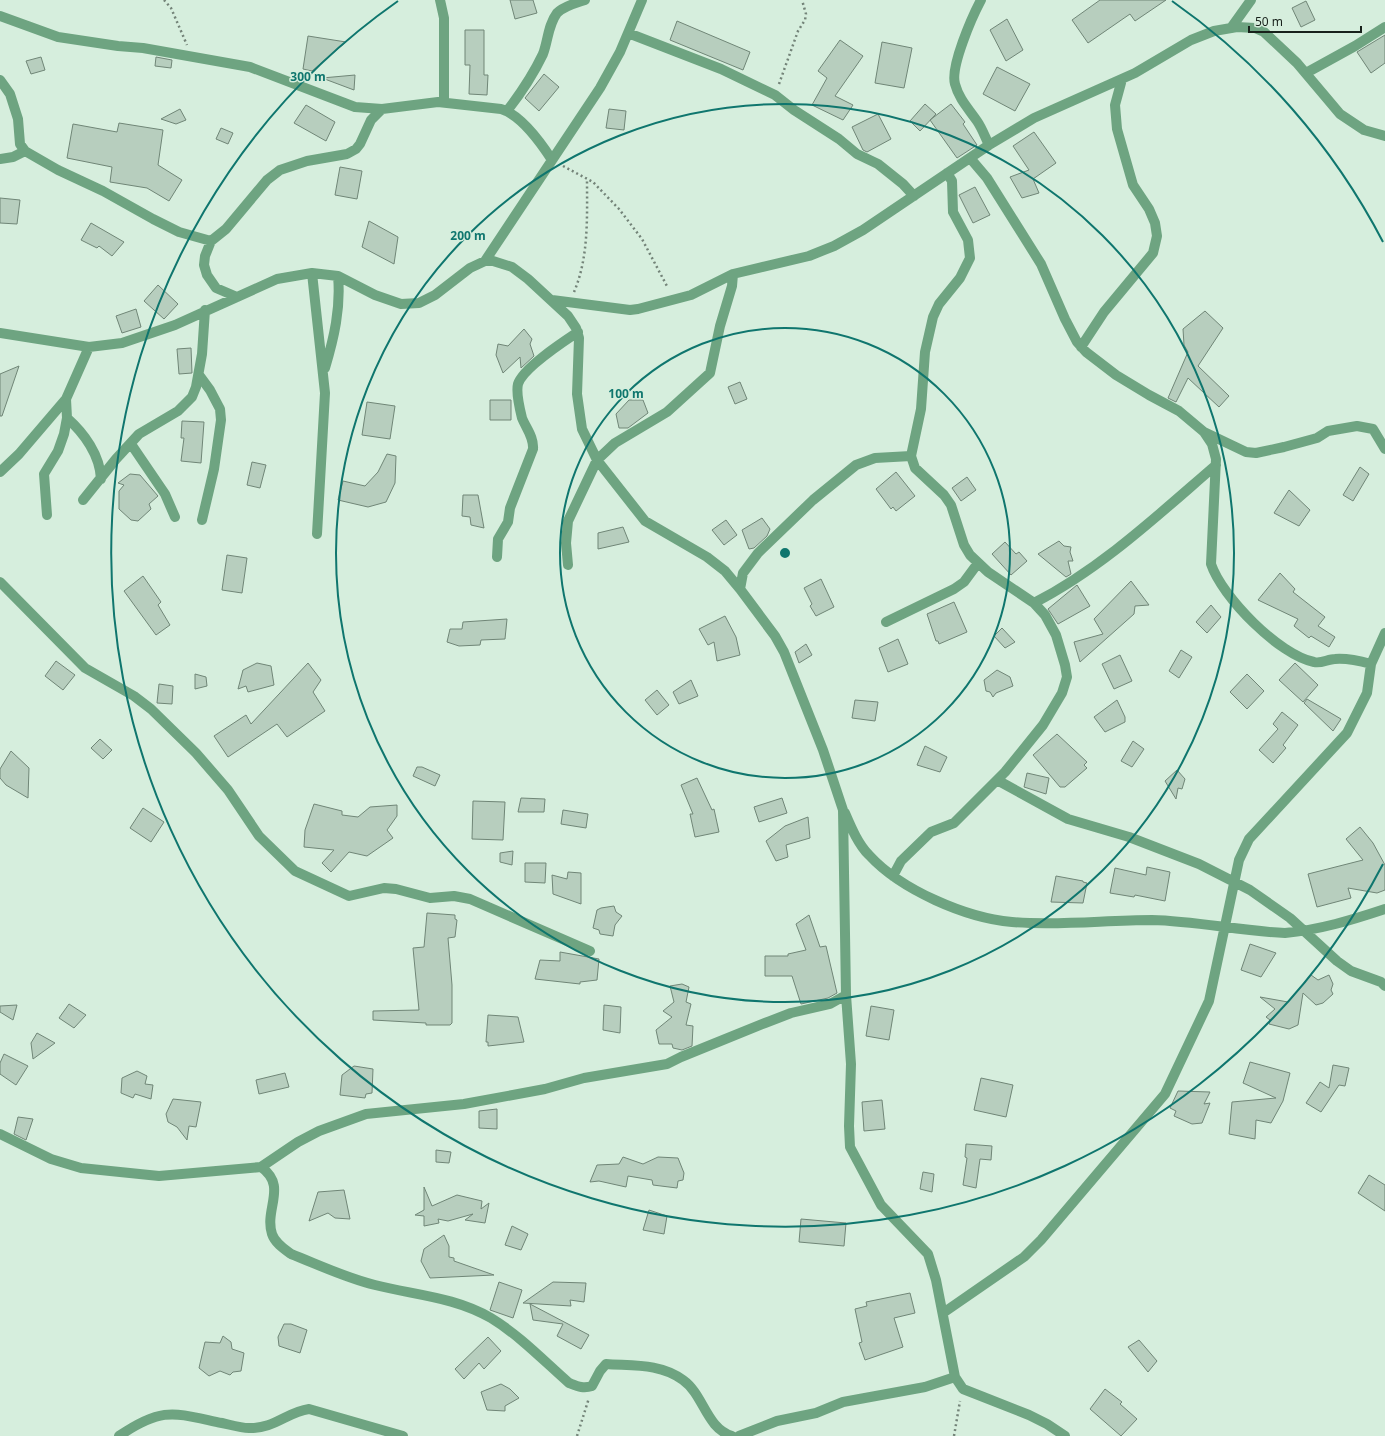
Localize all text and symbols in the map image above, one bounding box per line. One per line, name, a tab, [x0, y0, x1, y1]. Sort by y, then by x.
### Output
scale bar	[1249, 8, 1361, 34]
text: 50 m	[1255, 13, 1283, 30]
text: 300 m	[290, 68, 326, 85]
text: 200 m	[450, 227, 486, 244]
text: 100 m	[608, 385, 644, 402]
centre of rings	[778, 546, 792, 560]

